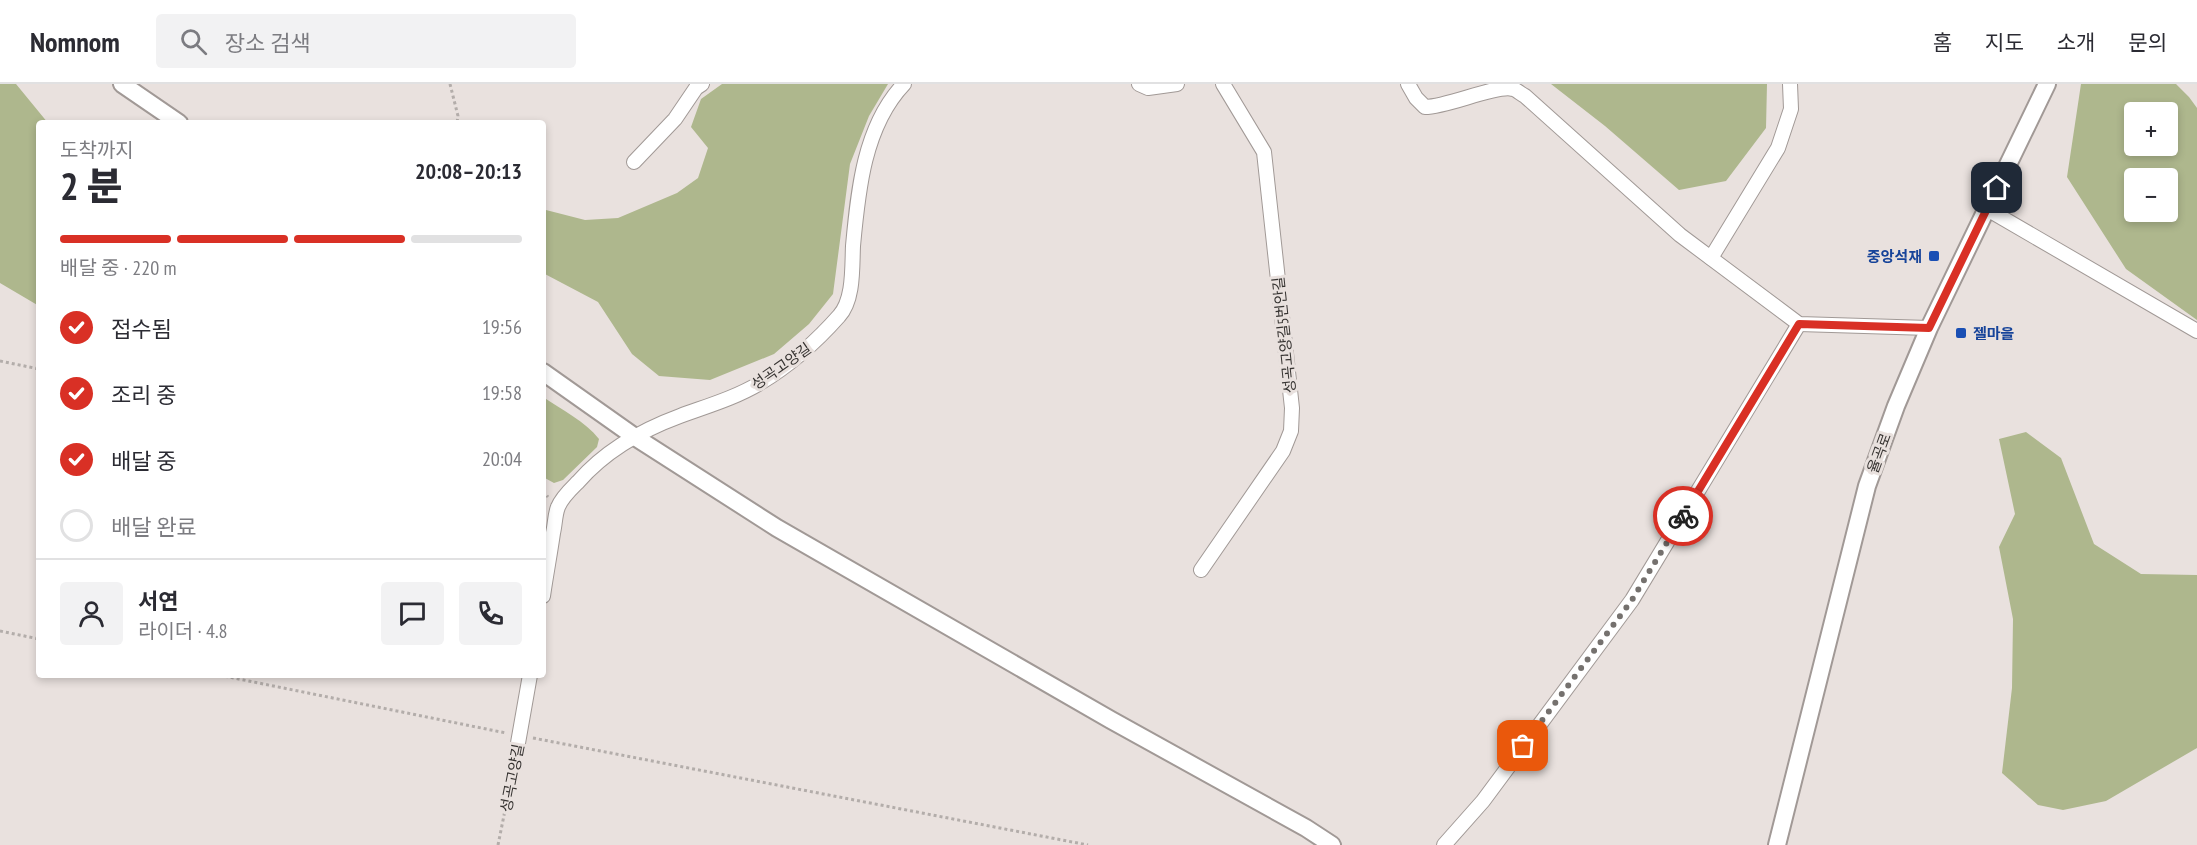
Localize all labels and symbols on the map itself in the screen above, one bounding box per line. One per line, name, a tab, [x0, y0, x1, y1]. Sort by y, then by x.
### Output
pin	[1971, 162, 2022, 213]
place label: 중앙석재	[1867, 247, 1922, 266]
marker: 중앙석재	[1927, 249, 1941, 263]
street label: 성곡고양길5번안길	[1268, 276, 1300, 394]
place label: 젤마을	[1973, 324, 2015, 343]
marker: 젤마을	[1954, 326, 1968, 340]
street label: 성곡고양길	[747, 338, 815, 394]
street label: 율곡로	[1863, 430, 1895, 476]
courier	[1653, 486, 1713, 546]
pin	[1497, 720, 1548, 771]
street label: 성곡고양길	[496, 742, 528, 814]

